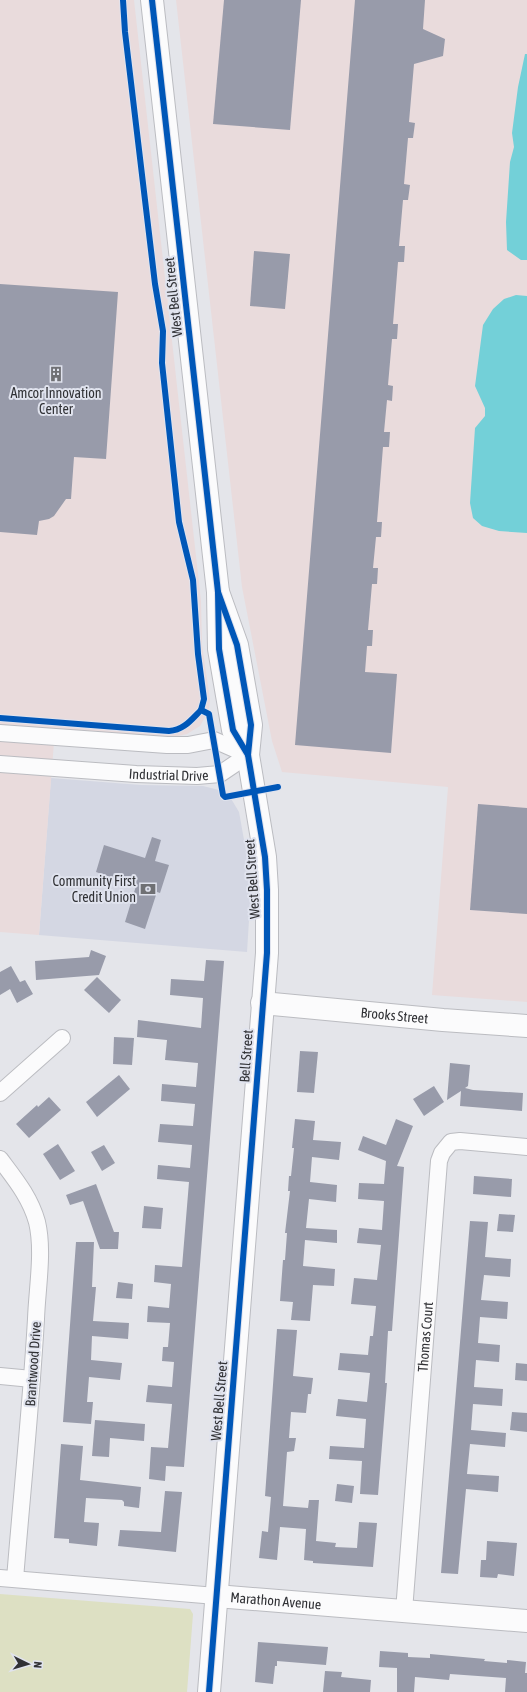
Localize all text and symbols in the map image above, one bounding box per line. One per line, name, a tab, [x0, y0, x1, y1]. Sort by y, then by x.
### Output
street label: West Bell Street	[161, 256, 185, 338]
building icon: Amcor Innovation Center	[47, 365, 65, 383]
place label: Amcor Innovation Center	[10, 385, 102, 417]
street label: Industrial Drive	[128, 765, 209, 784]
street label: West Bell Street	[241, 839, 263, 919]
place label: Community First Credit Union	[53, 873, 136, 905]
bank icon: Community First Credit Union	[139, 880, 157, 898]
street label: Brooks Street	[360, 1004, 429, 1027]
street label: Bell Street	[236, 1029, 256, 1083]
street label: Thomas Court	[415, 1301, 436, 1373]
street label: Brantwood Drive	[22, 1321, 44, 1407]
street label: West Bell Street	[208, 1360, 230, 1442]
street label: Marathon Avenue	[230, 1589, 322, 1612]
north arrow	[8, 1644, 48, 1684]
text: N	[32, 1661, 44, 1669]

